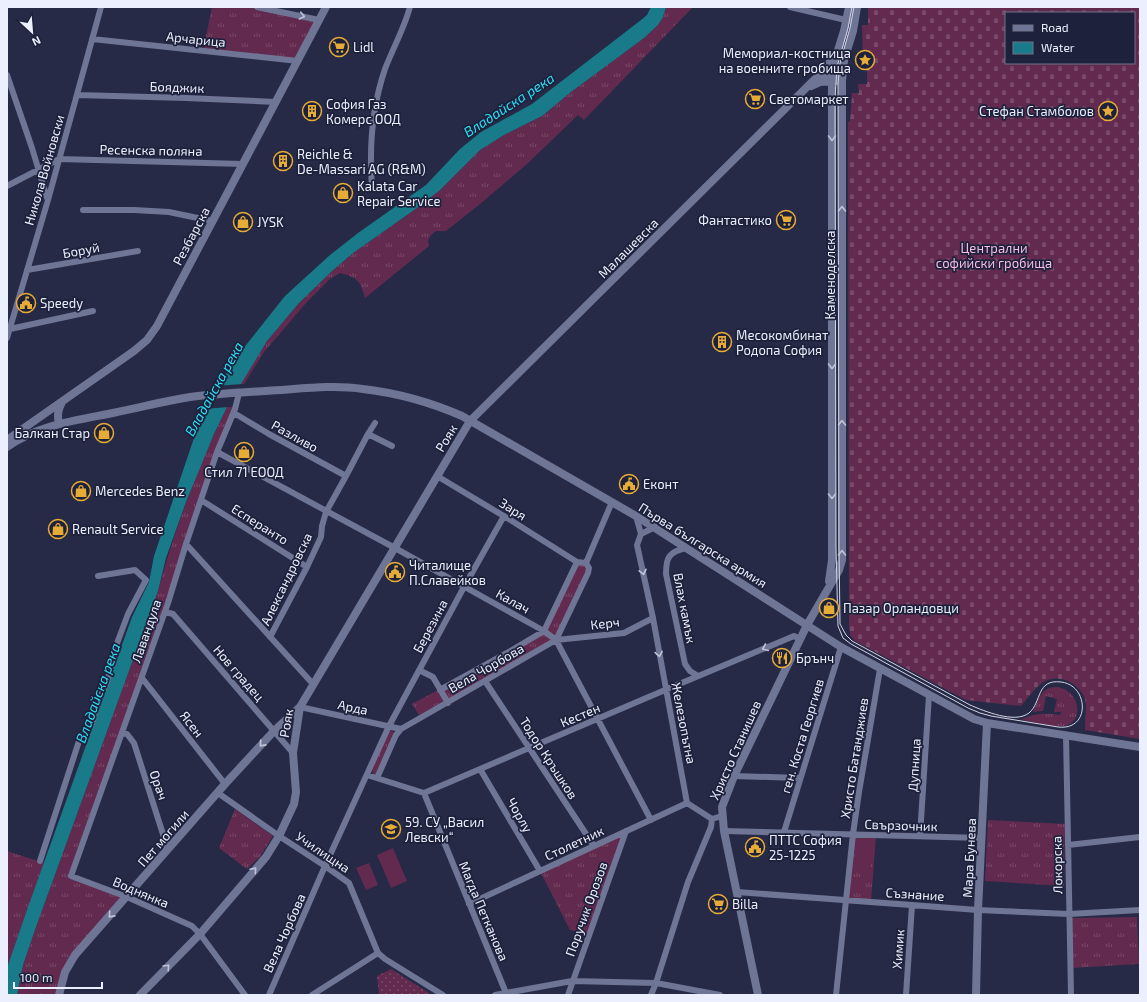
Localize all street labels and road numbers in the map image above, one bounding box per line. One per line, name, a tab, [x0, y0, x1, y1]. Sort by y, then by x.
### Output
street label: Арчарица	[165, 28, 227, 50]
street label: Бояджик	[149, 78, 205, 96]
street label: Никола Войновски	[21, 113, 67, 227]
street label: Ресенска поляна	[99, 141, 203, 159]
street label: Резбарска	[169, 204, 213, 268]
street label: Малашевска	[595, 215, 661, 281]
street label: Каменоделска	[822, 231, 838, 319]
street label: Боруй	[61, 239, 101, 261]
street label: Разливо	[269, 417, 321, 455]
street label: Рояк	[432, 421, 460, 455]
street label: Заря	[496, 495, 530, 523]
street label: Първа българска армия	[636, 499, 770, 591]
street label: Есперанто	[229, 500, 291, 548]
street label: Александровска	[257, 530, 315, 628]
street label: Влах камък	[670, 571, 700, 645]
street label: Калач	[493, 585, 533, 617]
street label: Лавандула	[128, 597, 164, 665]
street label: Березина	[409, 597, 451, 655]
street label: Керч	[590, 613, 620, 633]
street label: Вела Чорбова	[445, 640, 527, 696]
street label: Нов градец	[210, 642, 268, 705]
street label: ген. Коста Георгиев	[777, 677, 827, 795]
street label: Железопътна	[668, 681, 700, 765]
street label: Арда	[336, 696, 370, 718]
street label: Христо Батанджиев	[837, 697, 871, 819]
street label: Христо Станишев	[706, 698, 764, 802]
street label: Кестен	[558, 699, 602, 731]
street label: Рояк	[276, 707, 296, 739]
street label: Ясен	[177, 708, 207, 740]
street label: Тодор Кръшков	[517, 714, 581, 802]
street label: Дупница	[904, 738, 924, 792]
street label: Орач	[146, 768, 172, 802]
street label: Чорлу	[504, 795, 536, 835]
street label: Пет могили	[134, 806, 192, 870]
street label: Свързочник	[864, 816, 938, 834]
street label: Мара Бунева	[959, 818, 979, 898]
street label: Столетник	[542, 822, 606, 864]
street label: Училищна	[293, 828, 353, 876]
street label: Локорска	[1048, 836, 1066, 894]
street label: Магда Петканова	[456, 859, 512, 963]
street label: Поручик Орозов	[561, 859, 611, 959]
street label: Воднянка	[111, 873, 171, 911]
street label: Съзнание	[885, 884, 945, 904]
street label: Вела Чорбова	[259, 891, 309, 975]
street label: Химик	[889, 929, 907, 969]

